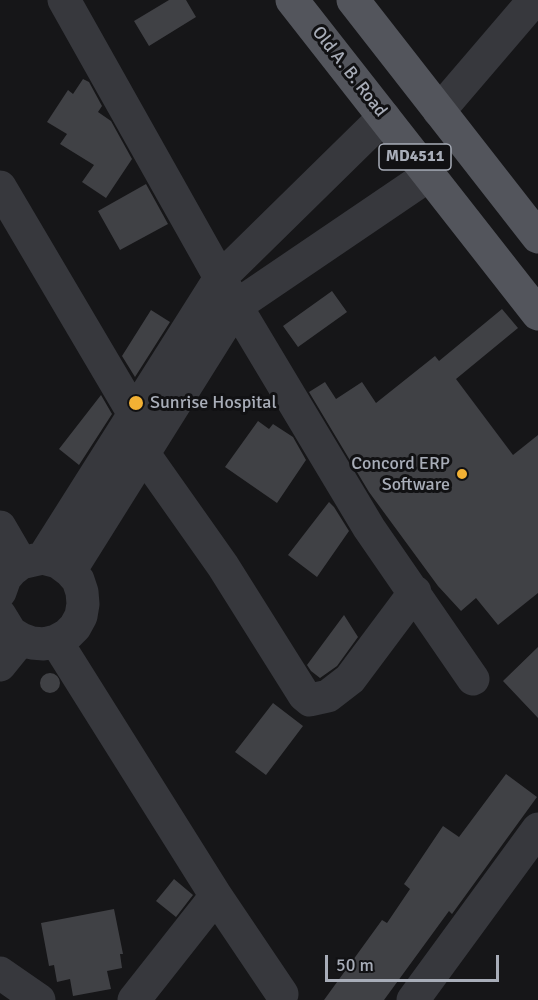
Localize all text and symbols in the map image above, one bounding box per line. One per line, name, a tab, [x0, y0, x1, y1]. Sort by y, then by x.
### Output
street label: Old A. B. Road	[307, 22, 391, 122]
road number: MD4511	[379, 144, 451, 170]
place label: Sunrise Hospital	[150, 392, 277, 414]
marker: Sunrise Hospital	[127, 394, 145, 412]
place label: Concord ERP Software	[351, 453, 450, 496]
marker: Concord ERP Software	[455, 467, 469, 481]
scale bar	[328, 943, 502, 981]
text: 50 m	[336, 954, 374, 976]

